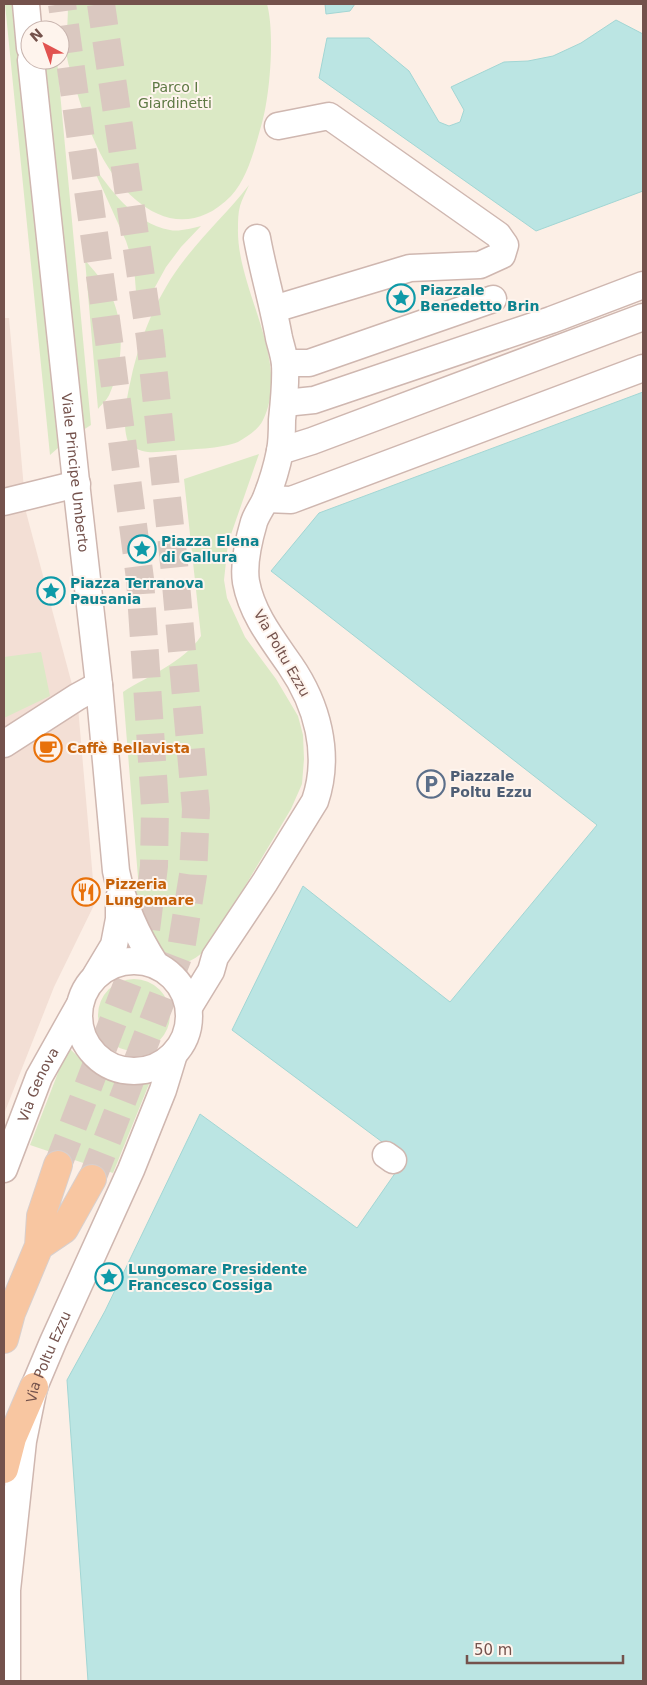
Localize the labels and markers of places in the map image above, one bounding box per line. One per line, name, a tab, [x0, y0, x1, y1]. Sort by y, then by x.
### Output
place label: Piazzale Benedetto Brin	[420, 282, 539, 314]
place icon: Piazzale Benedetto Brin	[386, 283, 416, 313]
place label: Piazza Elena di Gallura	[161, 533, 259, 565]
place icon: Piazza Elena di Gallura	[127, 534, 157, 564]
place label: Piazza Terranova Pausania	[70, 575, 204, 607]
place icon: Piazza Terranova Pausania	[36, 576, 66, 606]
cafe icon: Caffè Bellavista	[33, 733, 63, 763]
place label: Caffè Bellavista	[67, 740, 190, 756]
place label: Piazzale Poltu Ezzu	[450, 768, 532, 800]
parking icon: Piazzale Poltu Ezzu	[416, 769, 446, 799]
place label: Pizzeria Lungomare	[105, 876, 194, 908]
restaurant icon: Pizzeria Lungomare	[71, 877, 101, 907]
place label: Lungomare Presidente Francesco Cossiga	[128, 1261, 307, 1293]
place icon: Lungomare Presidente Francesco Cossiga	[94, 1262, 124, 1292]

